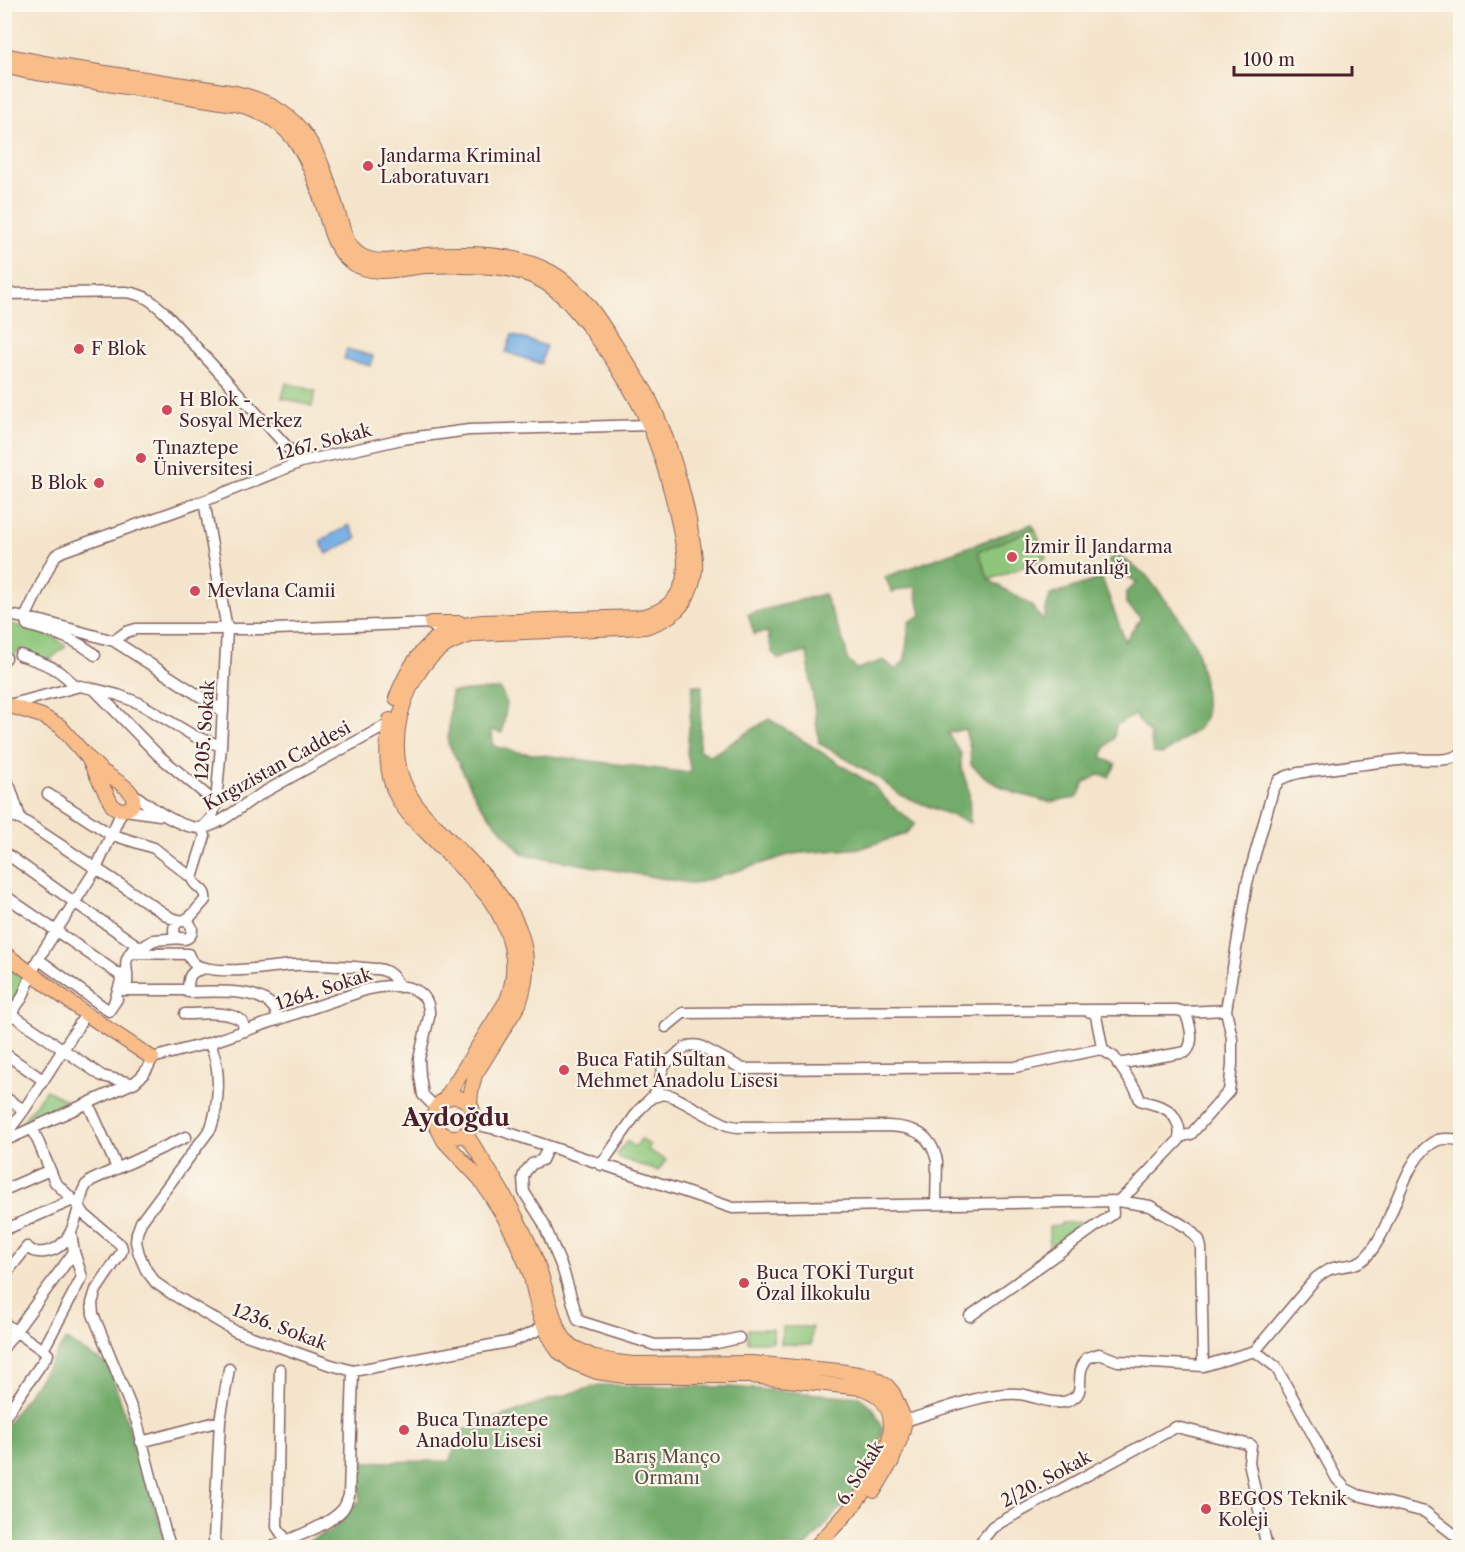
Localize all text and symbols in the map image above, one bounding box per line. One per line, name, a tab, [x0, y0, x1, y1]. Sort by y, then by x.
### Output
scale bar	[1234, 39, 1352, 77]
text: 100 m	[1243, 49, 1295, 71]
place label: Jandarma Kriminal Laboratuvarı	[377, 145, 541, 188]
marker: Jandarma Kriminal Laboratuvarı	[361, 159, 375, 173]
place label: F Blok	[91, 338, 148, 360]
marker: F Blok	[72, 342, 86, 356]
place label: H Blok - Sosyal Merkez	[179, 389, 302, 432]
marker: H Blok - Sosyal Merkez	[160, 403, 174, 417]
street label: 1267. Sokak	[274, 418, 375, 465]
place label: Tınaztepe Üniversitesi	[153, 437, 253, 480]
marker: Tınaztepe Üniversitesi	[134, 451, 148, 465]
place label: B Blok	[30, 472, 89, 494]
marker: B Blok	[92, 476, 106, 490]
place label: İzmir İl Jandarma Komutanlığı	[1024, 535, 1173, 579]
marker: İzmir İl Jandarma Komutanlığı	[1005, 550, 1019, 564]
place label: Mevlana Camii	[207, 580, 336, 602]
marker: Mevlana Camii	[188, 584, 202, 598]
street label: 1205. Sokak	[191, 678, 220, 781]
street label: Kırgızistan Caddesi	[199, 716, 355, 816]
street label: 1264. Sokak	[273, 963, 377, 1015]
place label: Buca Fatih Sultan Mehmet Anadolu Lisesi	[576, 1049, 779, 1092]
marker: Buca Fatih Sultan Mehmet Anadolu Lisesi	[557, 1063, 571, 1077]
district label: Aydoğdu	[401, 1103, 510, 1132]
place label: Buca TOKİ Turgut Özal İlkokulu	[756, 1261, 915, 1305]
marker: Buca TOKİ Turgut Özal İlkokulu	[737, 1276, 751, 1290]
street label: 1236. Sokak	[230, 1299, 332, 1356]
place label: Buca Tınaztepe Anadolu Lisesi	[415, 1409, 548, 1452]
marker: Buca Tınaztepe Anadolu Lisesi	[397, 1423, 411, 1437]
street label: 6. Sokak	[832, 1435, 889, 1509]
street label: 2/20. Sokak	[997, 1445, 1097, 1512]
park label: Barış Manço Ormanı	[613, 1446, 721, 1489]
place label: BEGOS Teknik Koleji	[1218, 1488, 1348, 1531]
marker: BEGOS Teknik Koleji	[1199, 1502, 1213, 1516]

